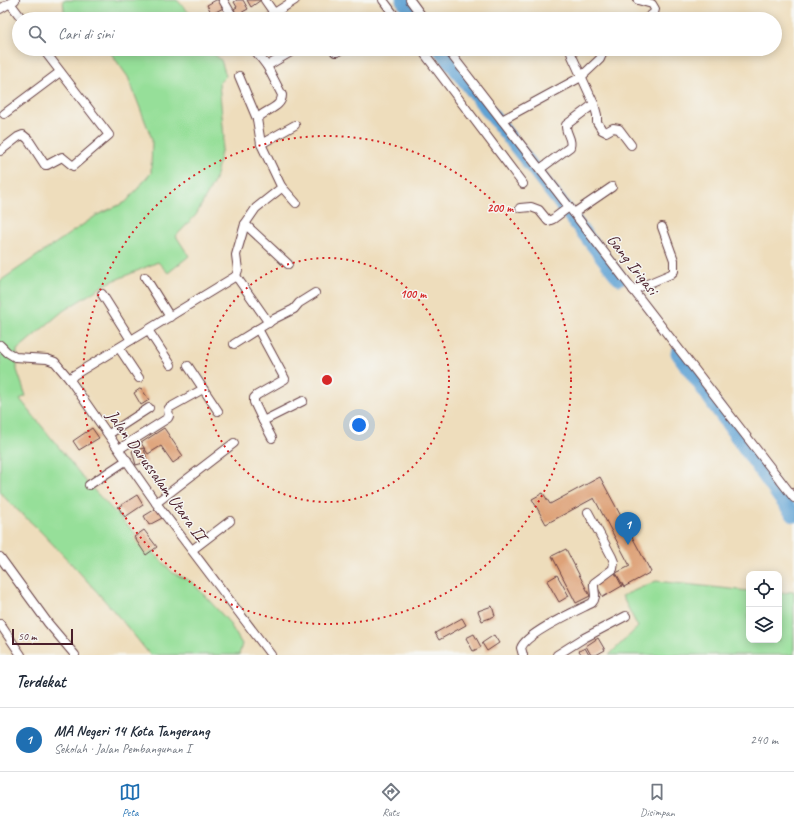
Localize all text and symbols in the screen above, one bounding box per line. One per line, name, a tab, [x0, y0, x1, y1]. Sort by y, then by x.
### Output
search box	[12, 12, 782, 56]
icon: search	[26, 23, 48, 45]
text: Cari di sini	[58, 25, 113, 44]
text: 200 m	[487, 200, 514, 216]
street label: Gang Irigasi	[602, 230, 664, 300]
text: 100 m	[400, 286, 427, 302]
centre of rings	[320, 373, 334, 387]
street label: Jalan Darussalam Utara II	[101, 405, 213, 548]
your location	[349, 415, 369, 435]
pin: 1	[615, 512, 641, 545]
map controls	[746, 571, 782, 643]
button: locate	[746, 571, 782, 607]
button: layers	[746, 607, 782, 643]
scale bar	[12, 627, 73, 646]
text: 50 m	[18, 629, 37, 643]
text: Terdekat	[16, 671, 66, 692]
text: MA Negeri 14 Kota Tangerang	[54, 722, 209, 741]
text: 1	[26, 732, 32, 748]
text: 240 m	[750, 732, 778, 748]
text: Sekolah · Jalan Pembangunan I	[54, 741, 191, 757]
tab: Peta	[119, 781, 141, 819]
tab: Rute	[380, 781, 402, 819]
tab: Disimpan	[640, 781, 675, 819]

